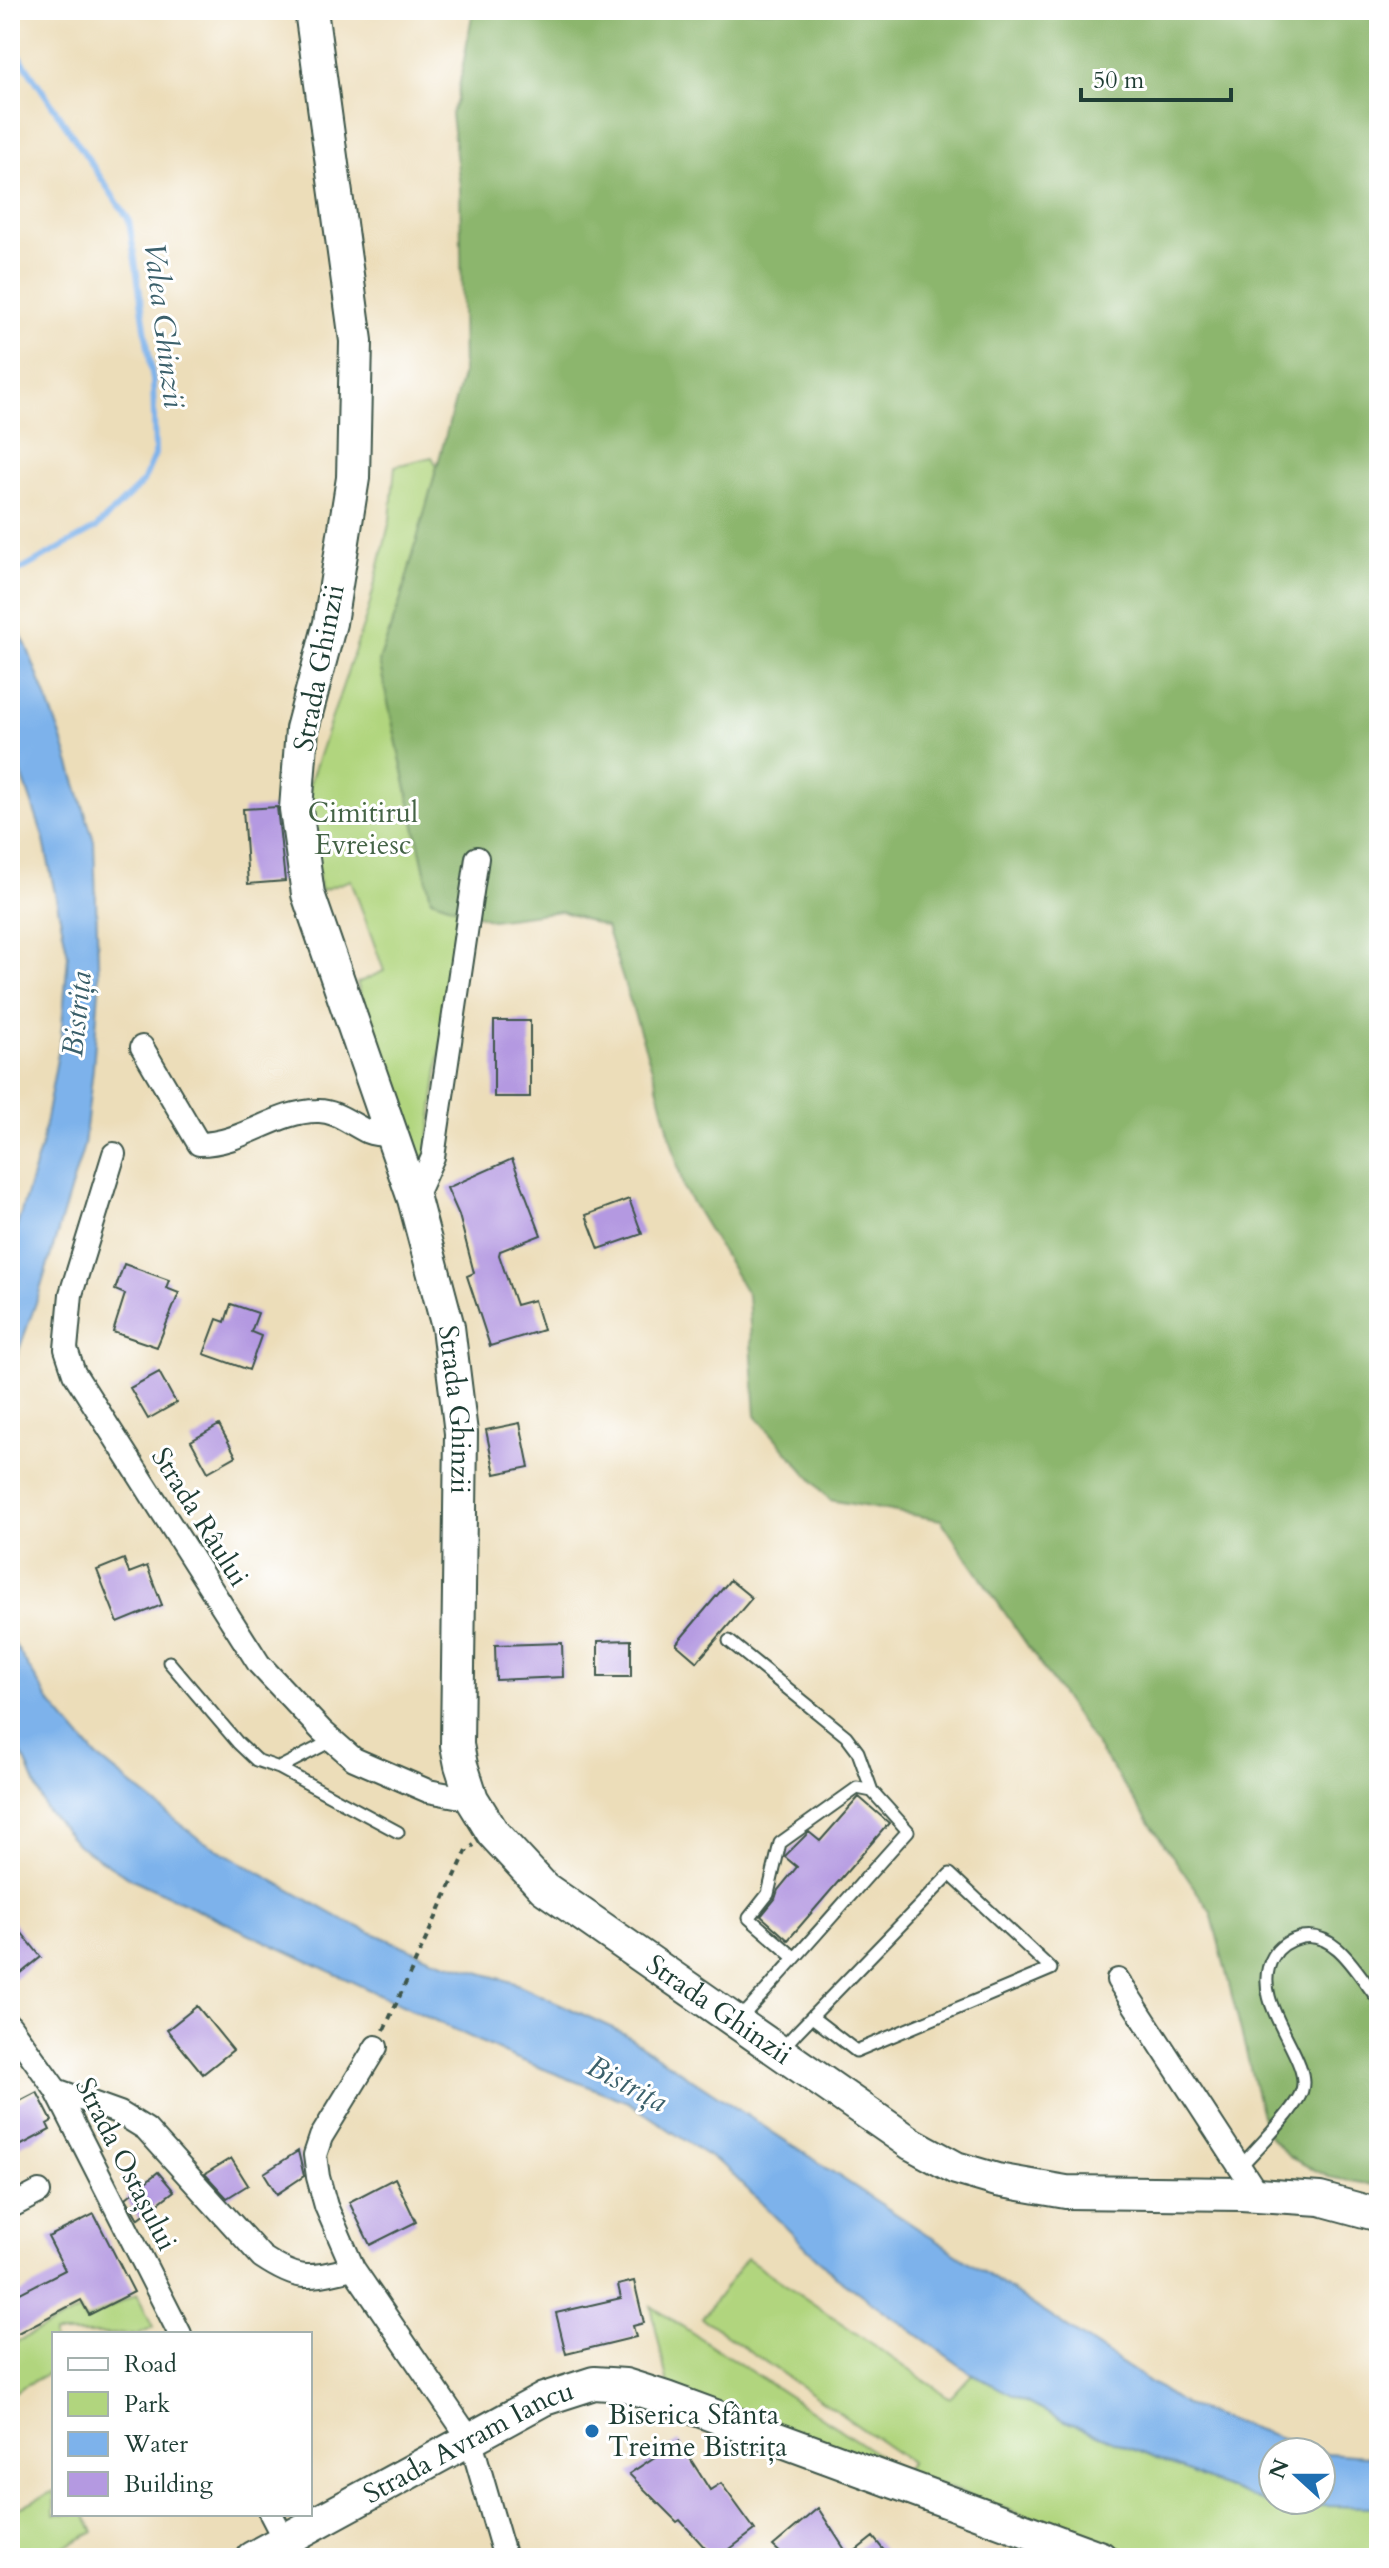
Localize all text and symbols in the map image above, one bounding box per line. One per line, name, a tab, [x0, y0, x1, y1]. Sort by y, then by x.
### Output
scale bar	[1081, 52, 1231, 102]
text: 50 m	[1093, 64, 1145, 97]
water label: Valea Ghinzii	[134, 240, 195, 411]
street label: Strada Ghinzii	[284, 581, 354, 755]
park label: Cimitirul Evreiesc	[308, 794, 418, 864]
water label: Bistrița	[52, 969, 102, 1059]
street label: Strada Ghinzii	[429, 1323, 480, 1494]
street label: Strada Râului	[142, 1440, 258, 1594]
street label: Strada Ghinzii	[639, 1946, 799, 2074]
water label: Bistrița	[579, 2046, 675, 2122]
street label: Strada Ostașului	[66, 2071, 186, 2257]
legend	[52, 2332, 312, 2516]
text: Road	[124, 2348, 177, 2381]
street label: Strada Avram Iancu	[357, 2372, 578, 2513]
text: Park	[124, 2388, 170, 2421]
place label: Biserica Sfânta Treime Bistrița	[608, 2396, 787, 2466]
marker: Biserica Sfânta Treime Bistrița	[583, 2422, 601, 2440]
text: Water	[123, 2428, 188, 2461]
north arrow	[1257, 2436, 1337, 2516]
text: N	[1262, 2455, 1297, 2483]
text: Building	[124, 2468, 214, 2501]

